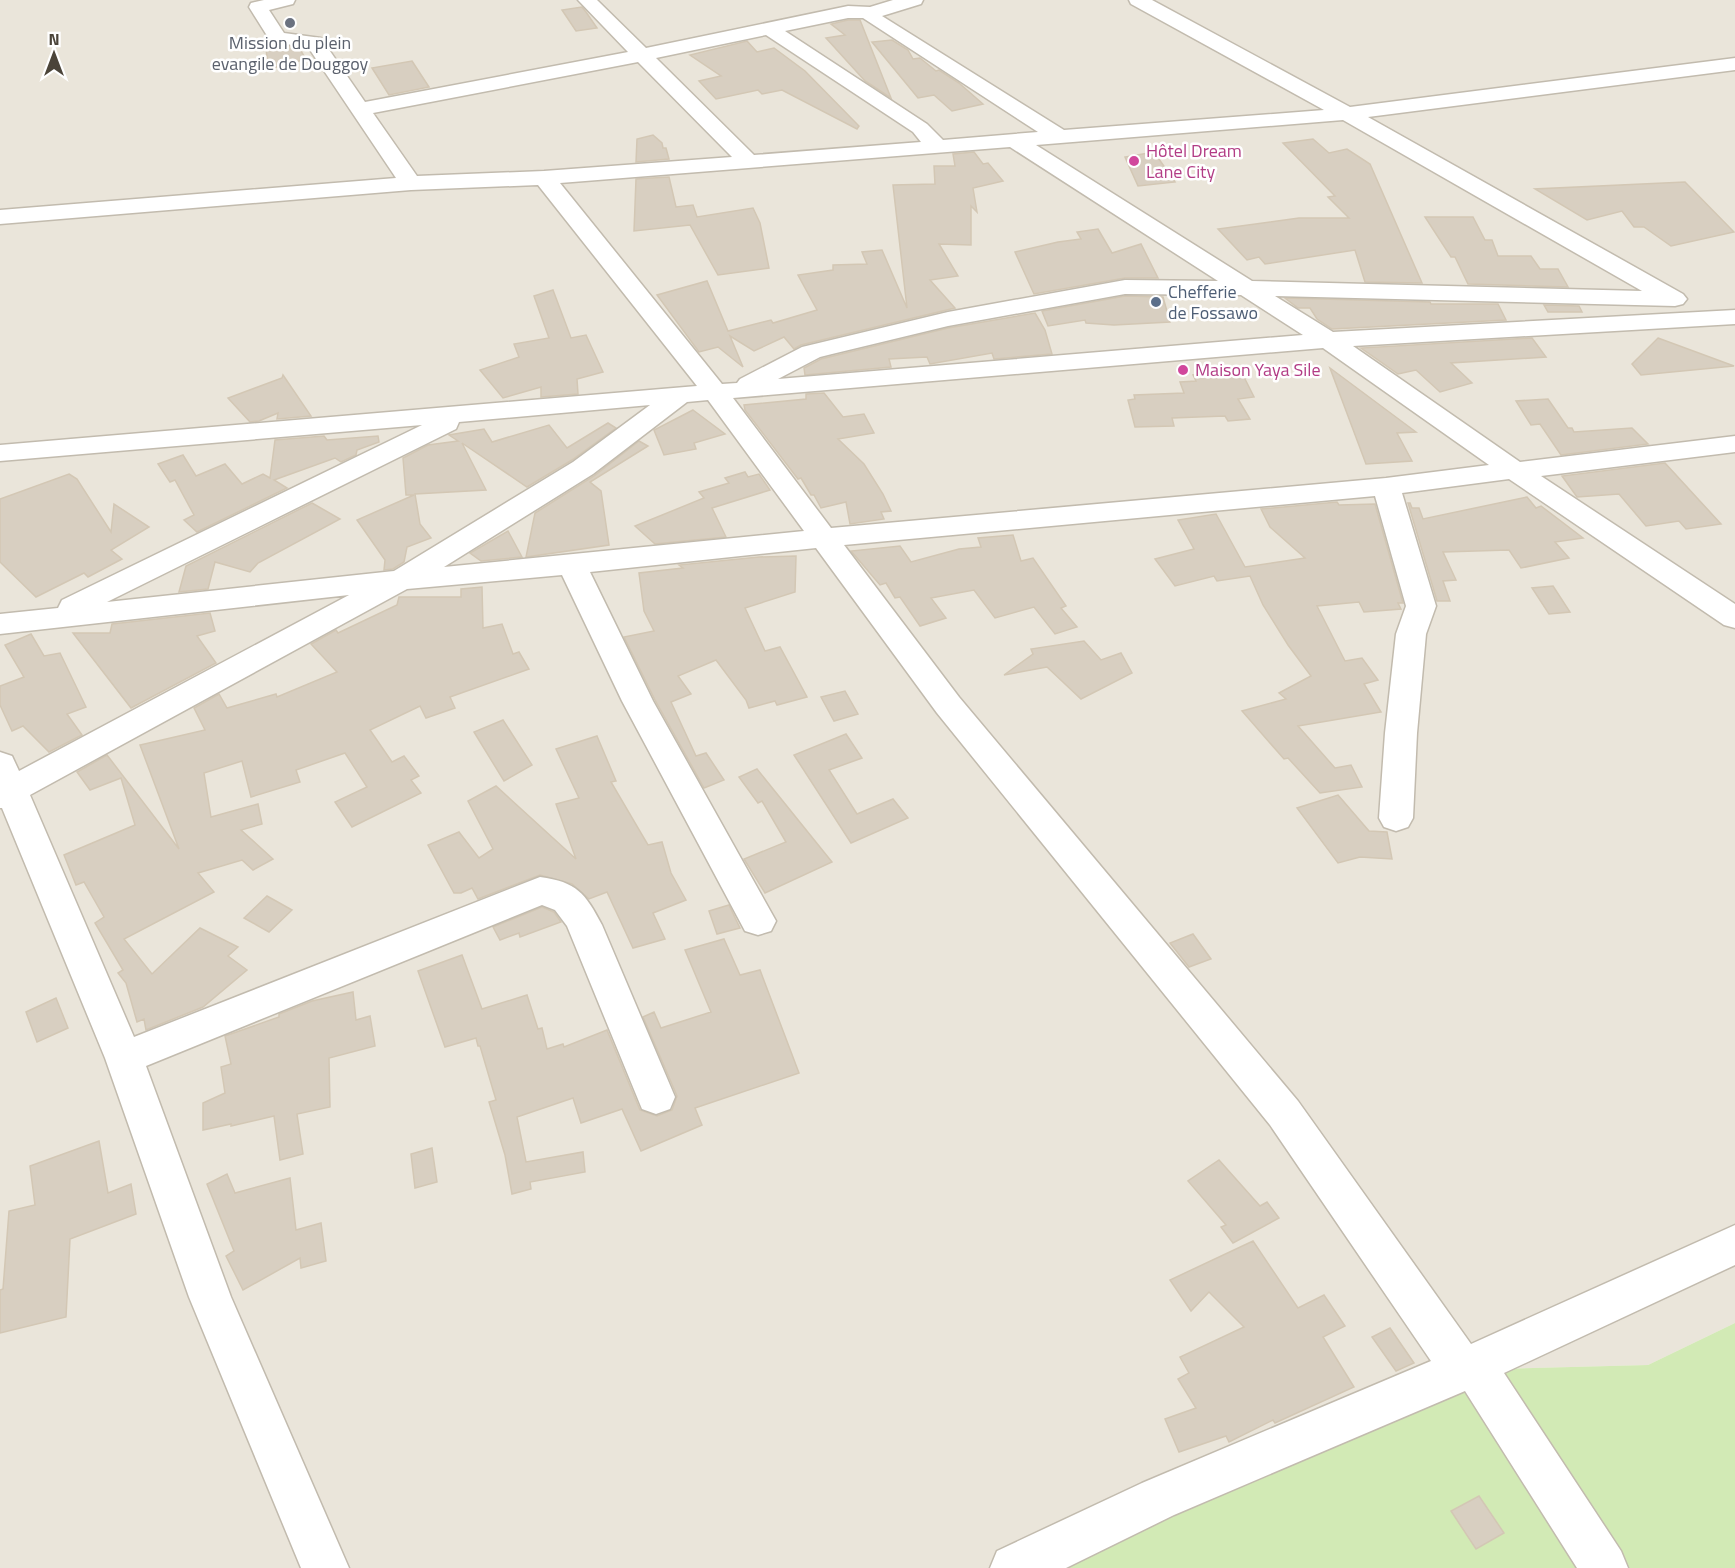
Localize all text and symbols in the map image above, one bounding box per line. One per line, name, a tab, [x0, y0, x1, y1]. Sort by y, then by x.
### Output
marker: Mission du plein evangile de Douggoy	[283, 16, 297, 30]
north arrow	[24, 24, 84, 84]
text: N	[48, 27, 60, 51]
place label: Mission du plein evangile de Douggoy	[212, 29, 368, 77]
place label: Hôtel Dream Lane City	[1146, 137, 1242, 185]
marker: Hôtel Dream Lane City	[1127, 154, 1141, 168]
place label: Chefferie de Fossawo	[1168, 278, 1258, 326]
marker: Chefferie de Fossawo	[1149, 295, 1163, 309]
place label: Maison Yaya Sile	[1195, 356, 1320, 383]
marker: Maison Yaya Sile	[1176, 363, 1190, 377]

